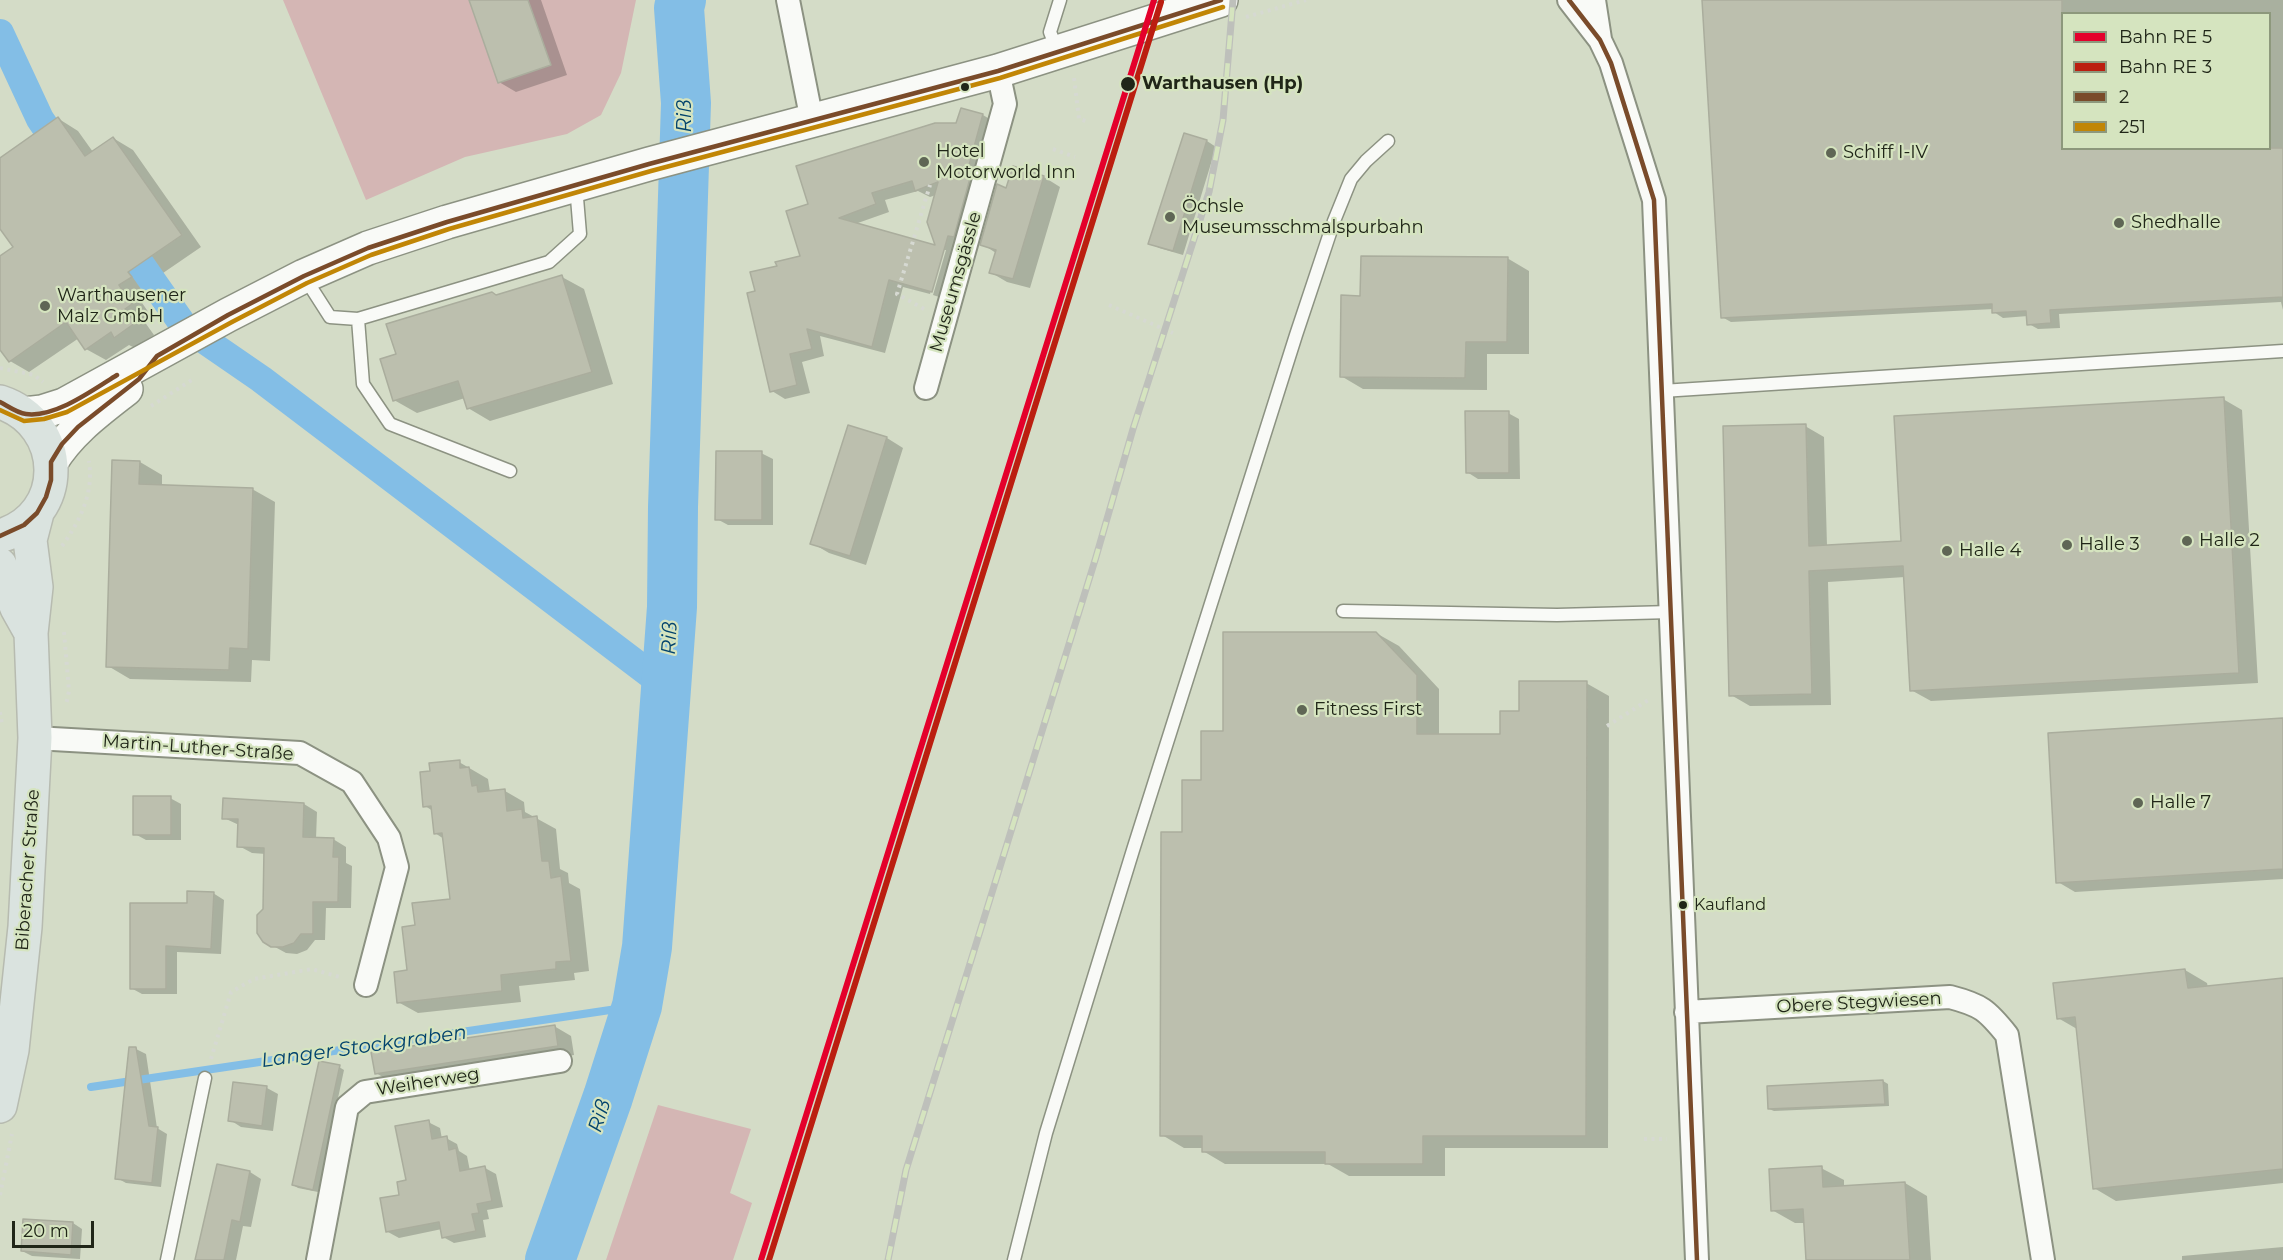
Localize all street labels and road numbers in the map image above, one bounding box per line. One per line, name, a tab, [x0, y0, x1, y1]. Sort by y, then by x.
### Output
street label: Museumsgässle	[926, 209, 986, 355]
street label: Martin-Luther-Straße	[102, 731, 294, 765]
street label: Biberacher Straße	[12, 788, 44, 952]
street label: Obere Stegwiesen	[1776, 988, 1942, 1018]
street label: Weiherweg	[375, 1063, 481, 1101]

